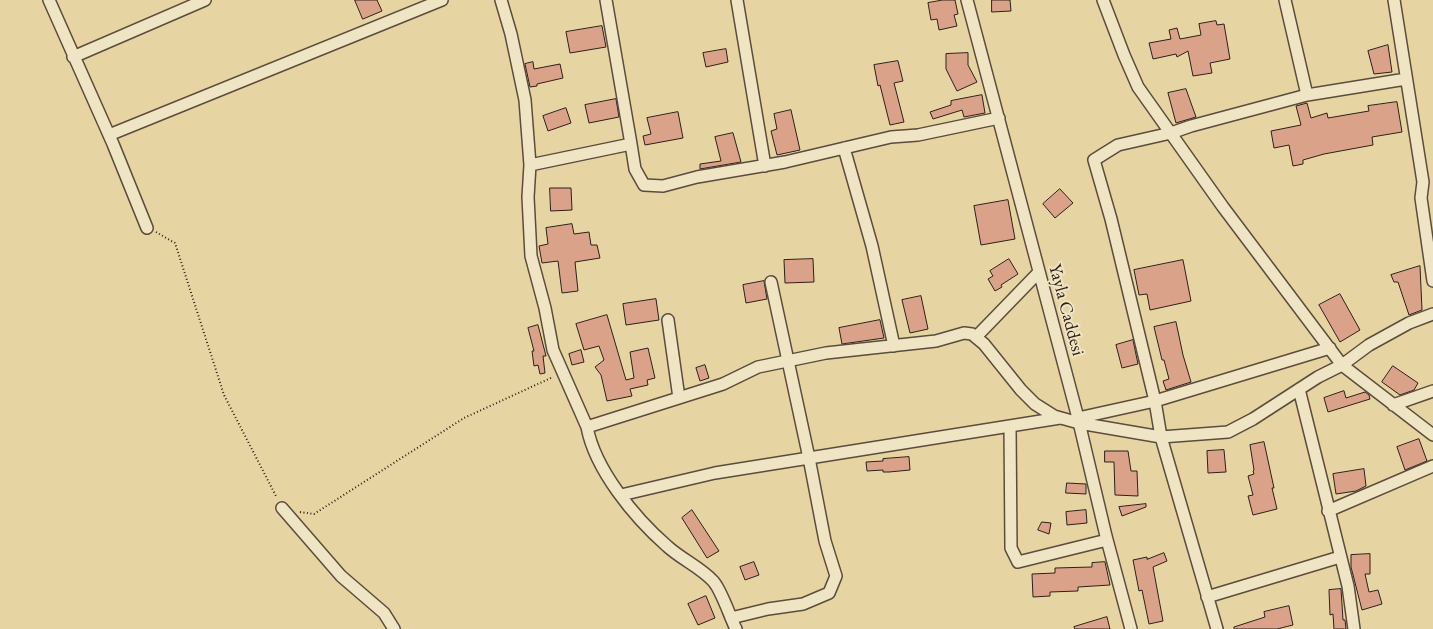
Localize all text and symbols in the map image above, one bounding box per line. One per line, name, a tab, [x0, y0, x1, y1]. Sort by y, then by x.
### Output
street label: Yayla Caddesi	[1043, 262, 1089, 358]

